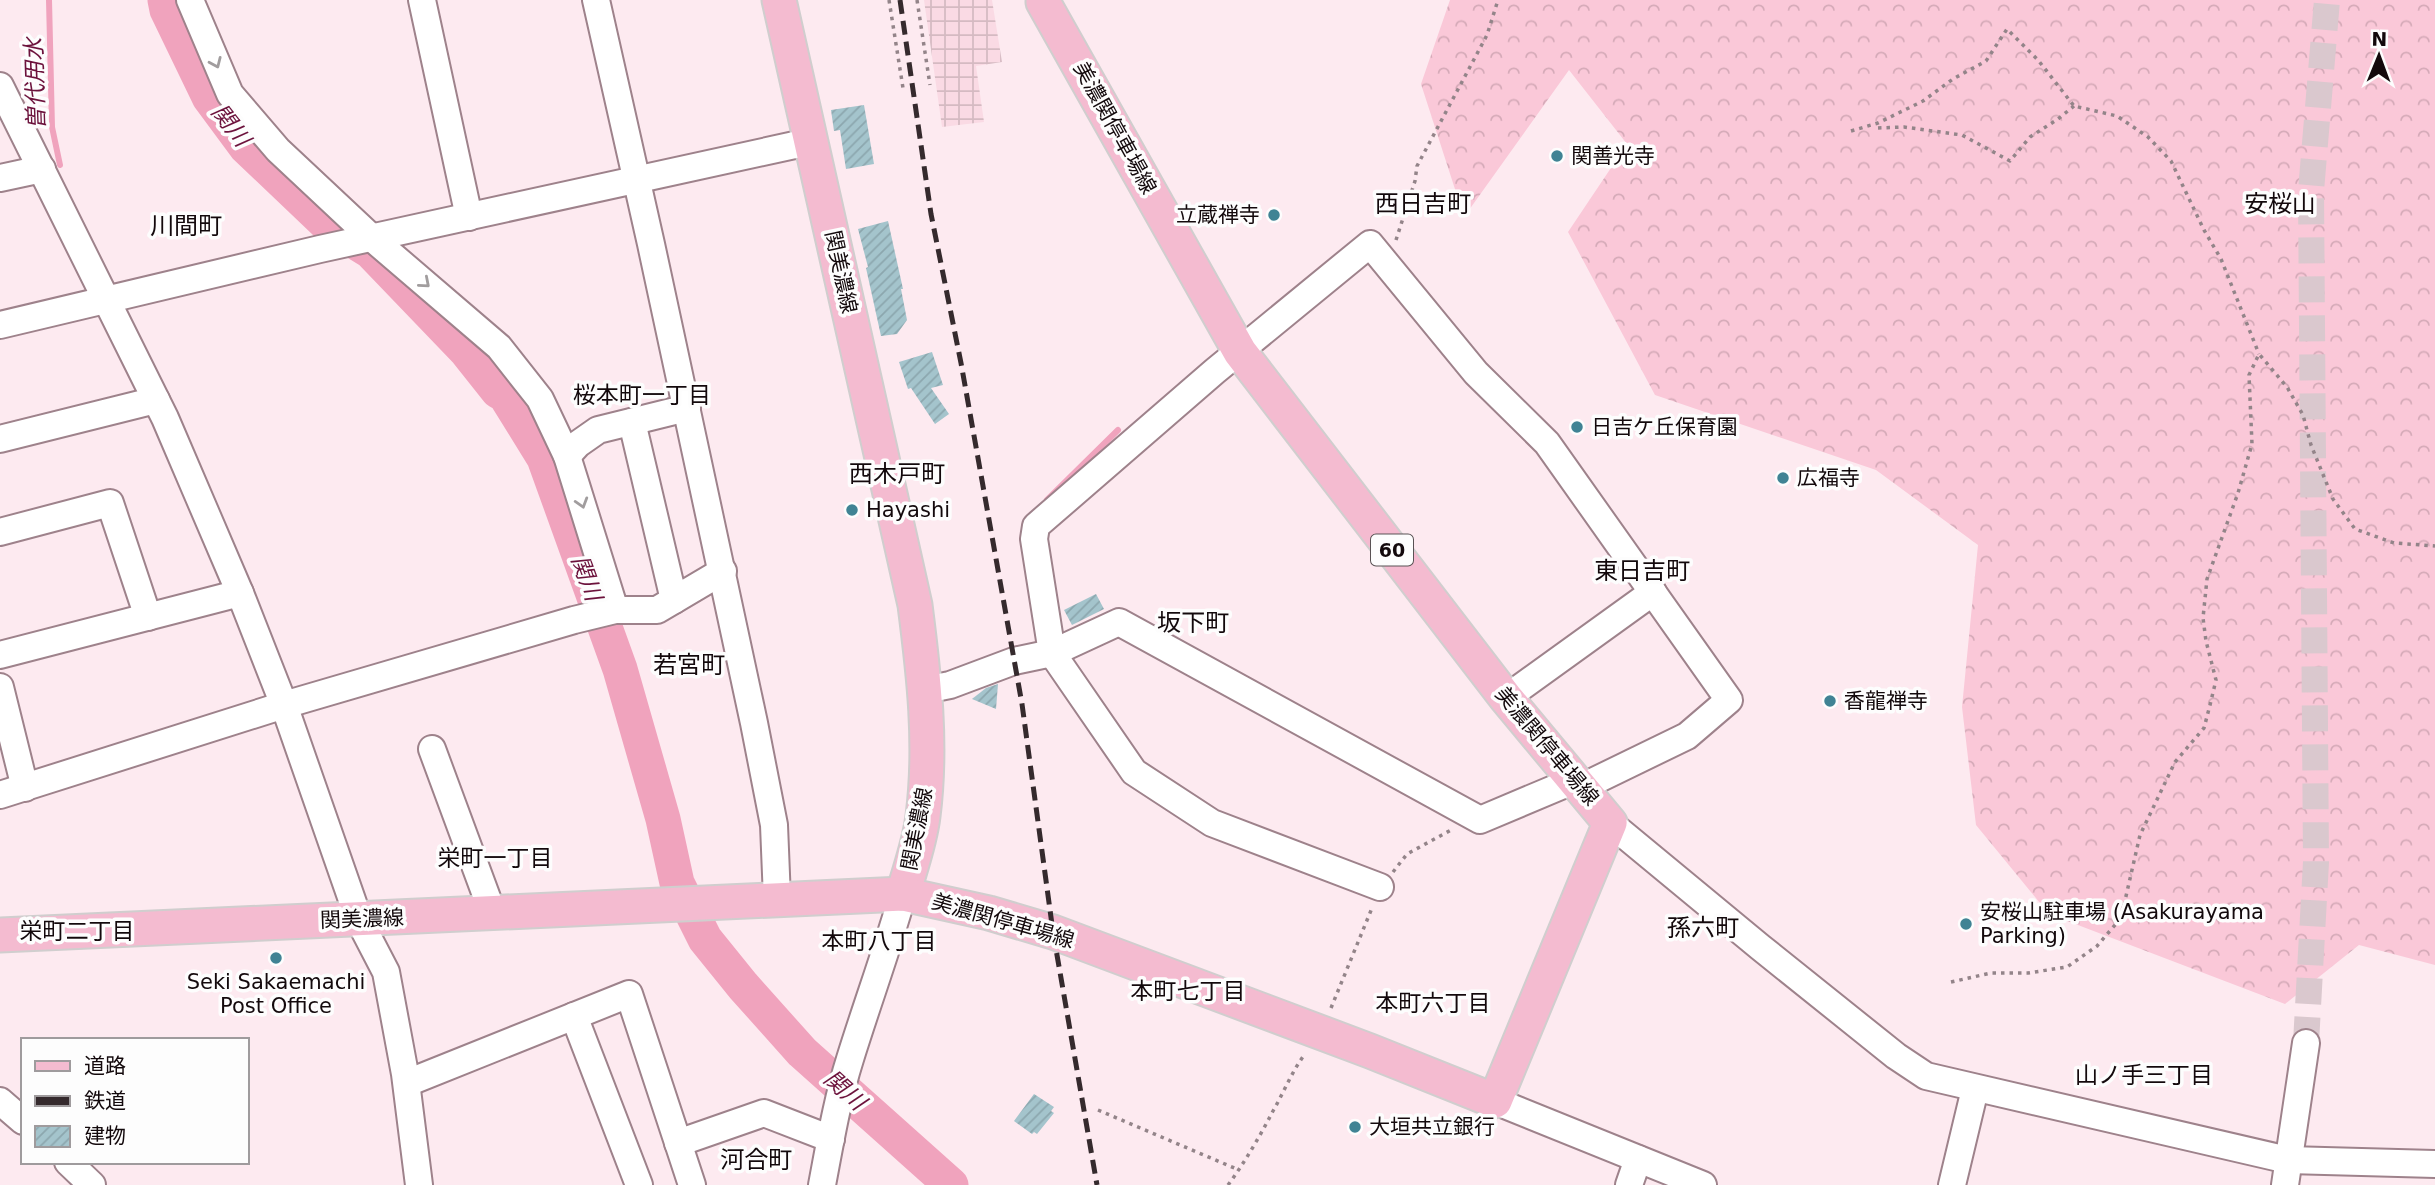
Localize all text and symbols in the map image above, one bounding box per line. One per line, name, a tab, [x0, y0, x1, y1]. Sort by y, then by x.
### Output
north arrow	[2344, 21, 2414, 91]
text: N	[2371, 28, 2387, 50]
water label: 曽代用水	[20, 35, 50, 130]
one-way arrow	[208, 56, 222, 68]
street label: 美濃関停車場線	[1069, 58, 1161, 198]
water label: 関川	[207, 99, 257, 153]
place label: 関善光寺	[1571, 144, 1655, 168]
marker: 関善光寺	[1549, 148, 1565, 164]
district label: 西日吉町	[1375, 190, 1471, 218]
district label: 安桜山	[2244, 190, 2316, 218]
place label: 立蔵禅寺	[1176, 203, 1260, 227]
marker: 立蔵禅寺	[1266, 207, 1282, 223]
district label: 川間町	[150, 212, 222, 240]
street label: 関美濃線	[821, 228, 861, 316]
one-way arrow	[416, 275, 429, 287]
district label: 桜本町一丁目	[573, 382, 711, 408]
place label: 日吉ケ丘保育園	[1591, 415, 1738, 439]
marker: 日吉ケ丘保育園	[1569, 419, 1585, 435]
district label: 西木戸町	[849, 460, 945, 488]
place label: 広福寺	[1797, 466, 1860, 490]
marker: 広福寺	[1775, 470, 1791, 486]
one-way arrow	[573, 497, 588, 509]
place label: Hayashi	[866, 498, 950, 522]
marker: Hayashi	[844, 502, 860, 518]
road number: 60	[1371, 534, 1413, 566]
water label: 関川	[567, 552, 608, 607]
district label: 東日吉町	[1594, 557, 1690, 585]
district label: 坂下町	[1157, 609, 1229, 637]
district label: 若宮町	[653, 651, 725, 679]
street label: 美濃関停車場線	[1491, 682, 1603, 810]
place label: 香龍禅寺	[1844, 689, 1928, 713]
marker: 香龍禅寺	[1822, 693, 1838, 709]
street label: 関美濃線	[897, 785, 937, 873]
district label: 栄町一丁目	[438, 845, 553, 871]
street label: 美濃関停車場線	[929, 889, 1077, 953]
place label: 安桜山駐車場 (Asakurayama Parking)	[1980, 900, 2264, 948]
street label: 関美濃線	[320, 906, 404, 932]
district label: 孫六町	[1667, 914, 1739, 942]
marker: 安桜山駐車場 (Asakurayama Parking)	[1958, 916, 1974, 932]
district label: 栄町二丁目	[20, 918, 135, 944]
district label: 本町八丁目	[822, 928, 937, 954]
marker: Seki Sakaemachi Post Office	[268, 950, 284, 966]
place label: Seki Sakaemachi Post Office	[187, 970, 365, 1018]
district label: 本町七丁目	[1131, 978, 1246, 1004]
district label: 本町六丁目	[1376, 990, 1491, 1016]
legend	[21, 1038, 248, 1164]
text: 道路	[84, 1054, 126, 1078]
district label: 山ノ手三丁目	[2075, 1062, 2213, 1088]
water label: 関川	[819, 1065, 873, 1117]
text: 鉄道	[84, 1089, 126, 1113]
place label: 大垣共立銀行	[1369, 1115, 1495, 1139]
marker: 大垣共立銀行	[1347, 1119, 1363, 1135]
text: 建物	[84, 1124, 126, 1148]
district label: 河合町	[720, 1146, 792, 1174]

